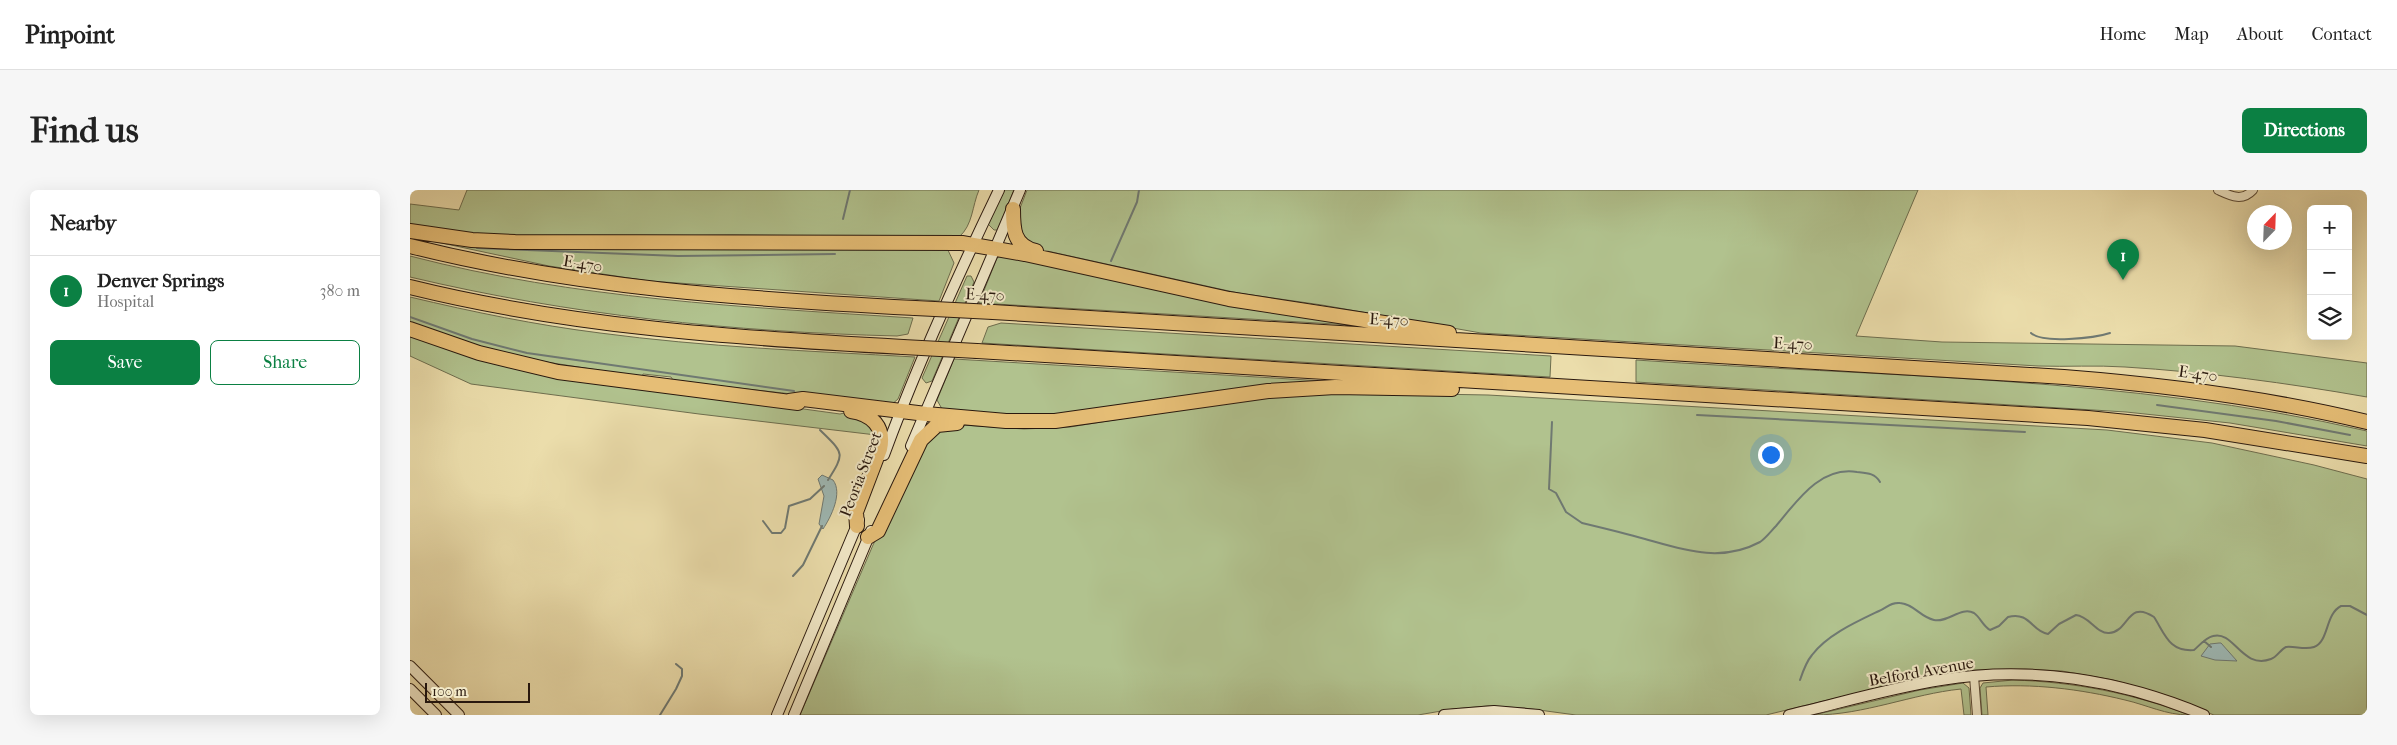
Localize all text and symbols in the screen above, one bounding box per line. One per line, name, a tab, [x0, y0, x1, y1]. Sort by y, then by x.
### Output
text: Pinpoint	[25, 21, 115, 49]
text: Home	[2099, 24, 2146, 45]
text: Map	[2174, 24, 2209, 45]
text: About	[2237, 24, 2283, 45]
text: Contact	[2311, 24, 2372, 45]
button: Directions	[2242, 108, 2367, 153]
text: Find us	[30, 110, 139, 151]
north arrow	[2247, 205, 2292, 250]
map controls	[2307, 205, 2352, 340]
button: +	[2307, 205, 2352, 250]
text: Nearby	[50, 211, 116, 235]
pin: 1	[2107, 239, 2139, 280]
button: −	[2307, 250, 2352, 295]
street label: E-470	[562, 251, 604, 276]
text: Denver Springs	[97, 270, 224, 292]
text: 1	[63, 281, 69, 300]
text: 380 m	[320, 281, 360, 300]
street label: E-470	[965, 284, 1005, 305]
text: Hospital	[97, 292, 154, 311]
button: layers	[2307, 295, 2352, 340]
street label: E-470	[1369, 309, 1409, 330]
street label: E-470	[1773, 333, 1813, 354]
button: Save	[50, 340, 200, 385]
button: Share	[210, 340, 360, 385]
street label: E-470	[2177, 361, 2219, 386]
street label: Peoria Street	[836, 429, 886, 519]
your location	[1758, 442, 1784, 468]
street label: Belford Avenue	[1867, 653, 1975, 690]
scale bar	[425, 680, 530, 703]
text: 100 m	[432, 683, 467, 700]

